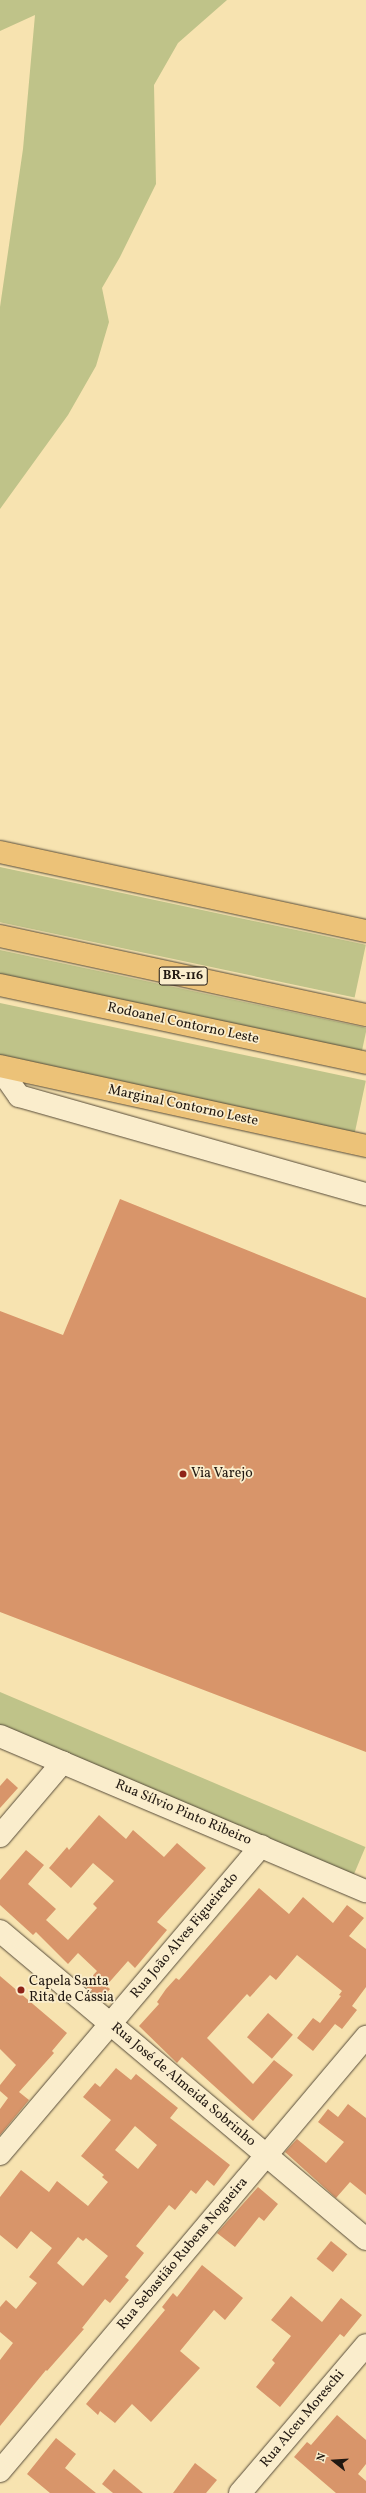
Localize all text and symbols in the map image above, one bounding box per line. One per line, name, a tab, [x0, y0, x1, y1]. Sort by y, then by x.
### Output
road number: BR-116	[158, 965, 208, 987]
street label: Rodoanel Contorno Leste	[106, 1000, 260, 1048]
street label: Marginal Contorno Leste	[106, 1082, 260, 1130]
place label: Via Varejo	[191, 1466, 253, 1482]
marker: Via Varejo	[178, 1469, 188, 1479]
street label: Rua Sílvio Pinto Ribeiro	[112, 1777, 254, 1849]
street label: Rua João Alves Figueiredo	[128, 1870, 242, 2002]
place label: Capela Santa Rita de Cássia	[29, 1974, 114, 2006]
marker: Capela Santa Rita de Cássia	[16, 1985, 26, 1995]
street label: Rua José de Almeida Sobrinho	[107, 2019, 259, 2151]
street label: Rua Sebastião Rubens Nogueira	[114, 2174, 252, 2334]
street label: Rua Alceu Moreschi	[257, 2367, 349, 2471]
north arrow	[314, 2441, 354, 2481]
text: N	[314, 2451, 330, 2463]

